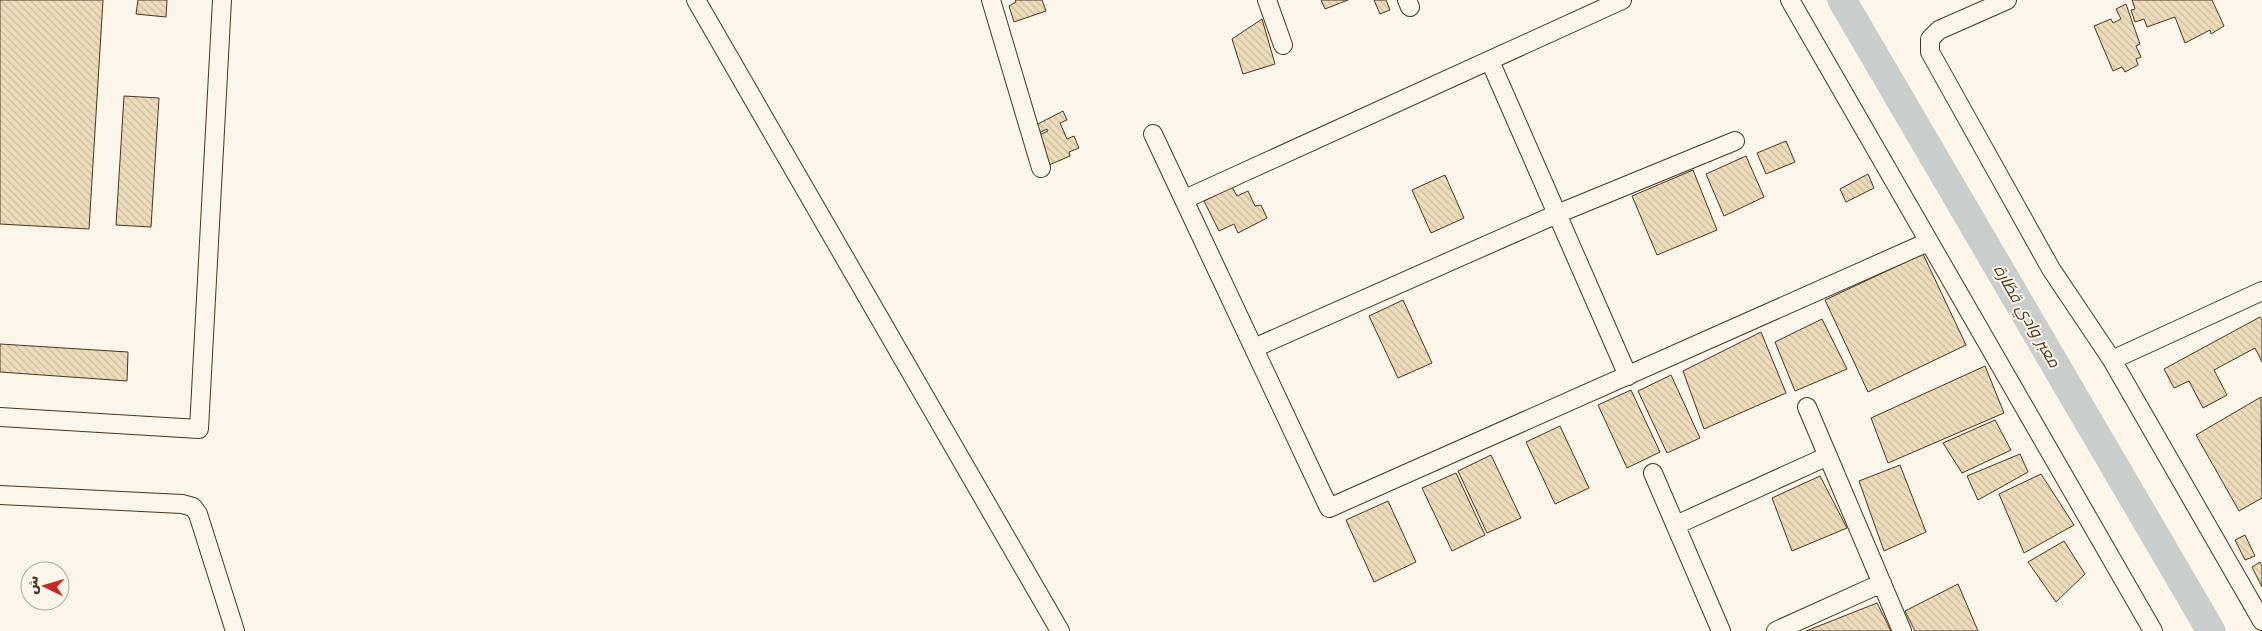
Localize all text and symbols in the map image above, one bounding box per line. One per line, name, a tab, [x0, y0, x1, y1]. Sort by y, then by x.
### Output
water label: معبر وادي قطّارة	[1987, 261, 2064, 373]
north arrow	[20, 561, 70, 611]
text: ش	[23, 575, 41, 595]

